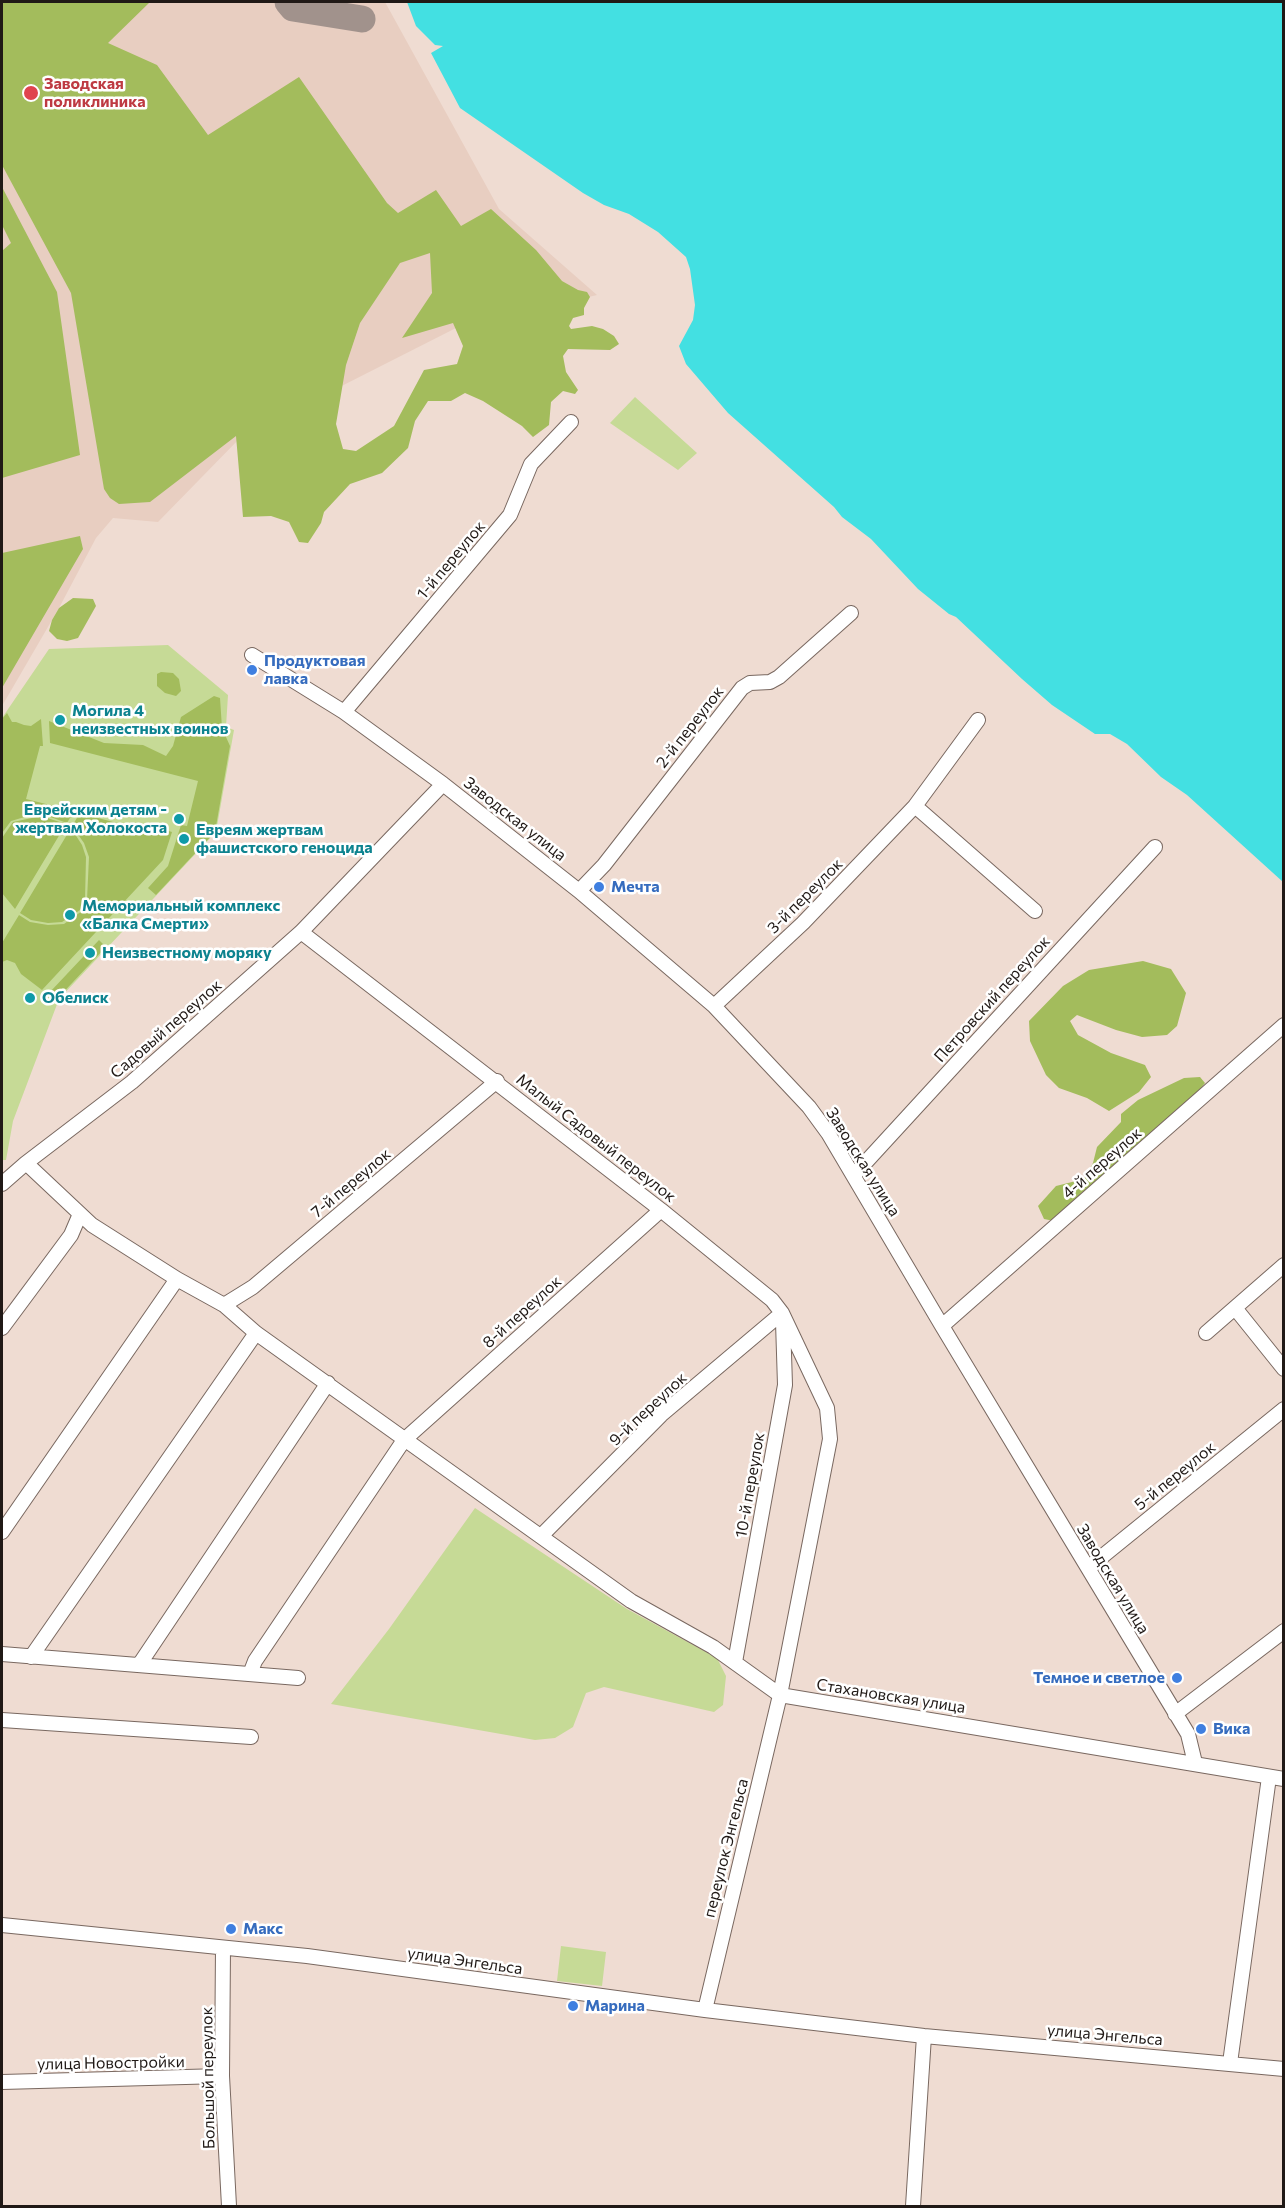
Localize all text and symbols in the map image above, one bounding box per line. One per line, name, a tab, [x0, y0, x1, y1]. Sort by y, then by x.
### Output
place label: Заводская поликлиника	[44, 74, 146, 112]
marker: Заводская поликлиника	[22, 84, 40, 102]
street label: 1-й переулок	[413, 517, 489, 603]
place label: Продуктовая лавка	[264, 651, 365, 689]
marker: Продуктовая лавка	[245, 663, 259, 677]
street label: 2-й переулок	[652, 682, 728, 772]
place label: Могила 4 неизвестных воинов	[72, 701, 229, 739]
marker: Могила 4 неизвестных воинов	[53, 713, 67, 727]
street label: Заводская улица	[460, 773, 570, 865]
place label: Еврейским детям - жертвам Холокоста	[15, 800, 167, 838]
marker: Еврейским детям - жертвам Холокоста	[172, 812, 186, 826]
place label: Евреям жертвам фашистского геноцида	[196, 820, 373, 858]
marker: Евреям жертвам фашистского геноцида	[177, 832, 191, 846]
street label: 3-й переулок	[763, 854, 847, 938]
place label: Мечта	[611, 877, 660, 897]
marker: Мечта	[592, 880, 606, 894]
place label: Мемориальный комплекс «Балка Смерти»	[82, 896, 280, 934]
marker: Мемориальный комплекс «Балка Смерти»	[63, 908, 77, 922]
street label: Петровский переулок	[930, 932, 1054, 1066]
place label: Неизвестному моряку	[102, 943, 272, 963]
marker: Неизвестному моряку	[83, 946, 97, 960]
street label: Садовый переулок	[107, 976, 225, 1082]
place label: Обелиск	[42, 988, 109, 1008]
marker: Обелиск	[23, 991, 37, 1005]
street label: Малый Садовый переулок	[512, 1070, 680, 1206]
street label: Заводская улица	[822, 1104, 904, 1220]
street label: 4-й переулок	[1058, 1123, 1146, 1203]
street label: 7-й переулок	[307, 1144, 395, 1222]
street label: 8-й переулок	[479, 1272, 565, 1352]
street label: 9-й переулок	[605, 1368, 691, 1450]
street label: 10-й переулок	[731, 1431, 769, 1539]
street label: 5-й переулок	[1131, 1438, 1219, 1514]
street label: Заводская улица	[1073, 1521, 1153, 1637]
place label: Темное и светлое	[1033, 1668, 1165, 1688]
marker: Темное и светлое	[1170, 1671, 1184, 1685]
street label: Стахановская улица	[815, 1675, 967, 1717]
place label: Вика	[1213, 1719, 1250, 1739]
marker: Вика	[1194, 1722, 1208, 1736]
street label: переулок Энгельса	[699, 1777, 753, 1919]
place label: Макс	[243, 1919, 283, 1939]
marker: Макс	[224, 1922, 238, 1936]
street label: улица Энгельса	[406, 1943, 524, 1979]
place label: Марина	[585, 1996, 645, 2016]
marker: Марина	[566, 1999, 580, 2013]
street label: Большой переулок	[197, 2007, 219, 2149]
street label: улица Энгельса	[1046, 2020, 1164, 2050]
street label: улица Новостройки	[37, 2052, 185, 2074]

